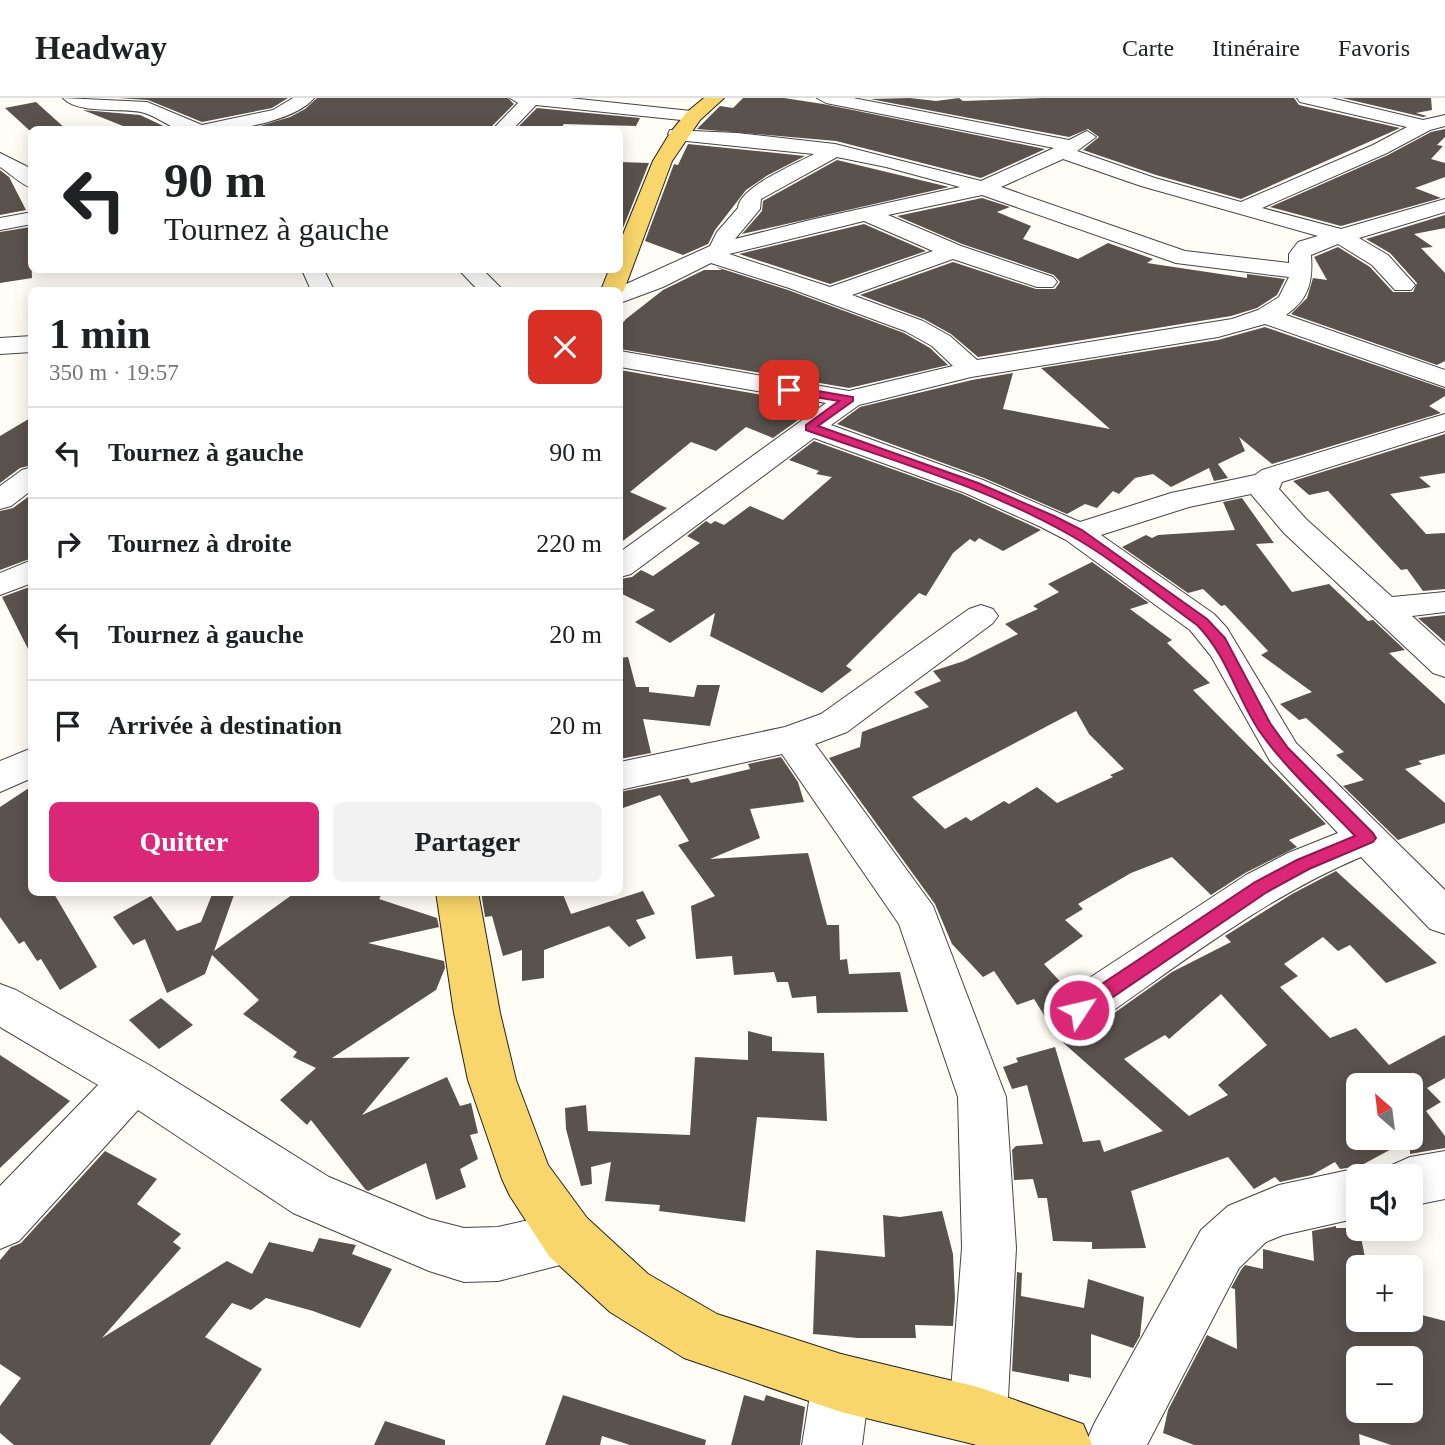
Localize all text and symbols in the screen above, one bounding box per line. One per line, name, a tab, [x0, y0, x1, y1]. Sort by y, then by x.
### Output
text: Headway	[35, 30, 167, 66]
text: Carte	[1122, 35, 1174, 61]
text: Itinéraire	[1212, 35, 1300, 61]
text: Favoris	[1338, 35, 1410, 61]
text: 90 m	[164, 153, 266, 208]
icon: left	[49, 154, 140, 245]
text: Tournez à gauche	[164, 211, 389, 247]
button: close	[528, 310, 602, 384]
text: 1 min	[49, 311, 151, 357]
text: 350 m · 19:57	[49, 360, 179, 385]
pin	[759, 360, 819, 420]
icon: arrive	[770, 371, 808, 409]
icon: left	[49, 434, 87, 472]
text: Tournez à gauche	[108, 438, 304, 467]
text: 90 m	[549, 438, 602, 467]
icon: right	[49, 525, 87, 563]
text: Tournez à droite	[108, 529, 291, 558]
text: 220 m	[536, 529, 602, 558]
icon: left	[49, 616, 87, 654]
text: Tournez à gauche	[108, 620, 304, 649]
text: 20 m	[549, 620, 602, 649]
icon: arrive	[49, 707, 87, 745]
text: Arrivée à destination	[108, 711, 342, 740]
text: 20 m	[549, 711, 602, 740]
button: Quitter	[49, 802, 319, 882]
button: Partager	[333, 802, 602, 882]
position arrow	[1042, 973, 1116, 1047]
north arrow	[1346, 1073, 1423, 1150]
map controls	[1346, 1073, 1423, 1423]
button: sound	[1346, 1164, 1423, 1241]
button: +	[1346, 1255, 1423, 1332]
button: −	[1346, 1346, 1423, 1423]

